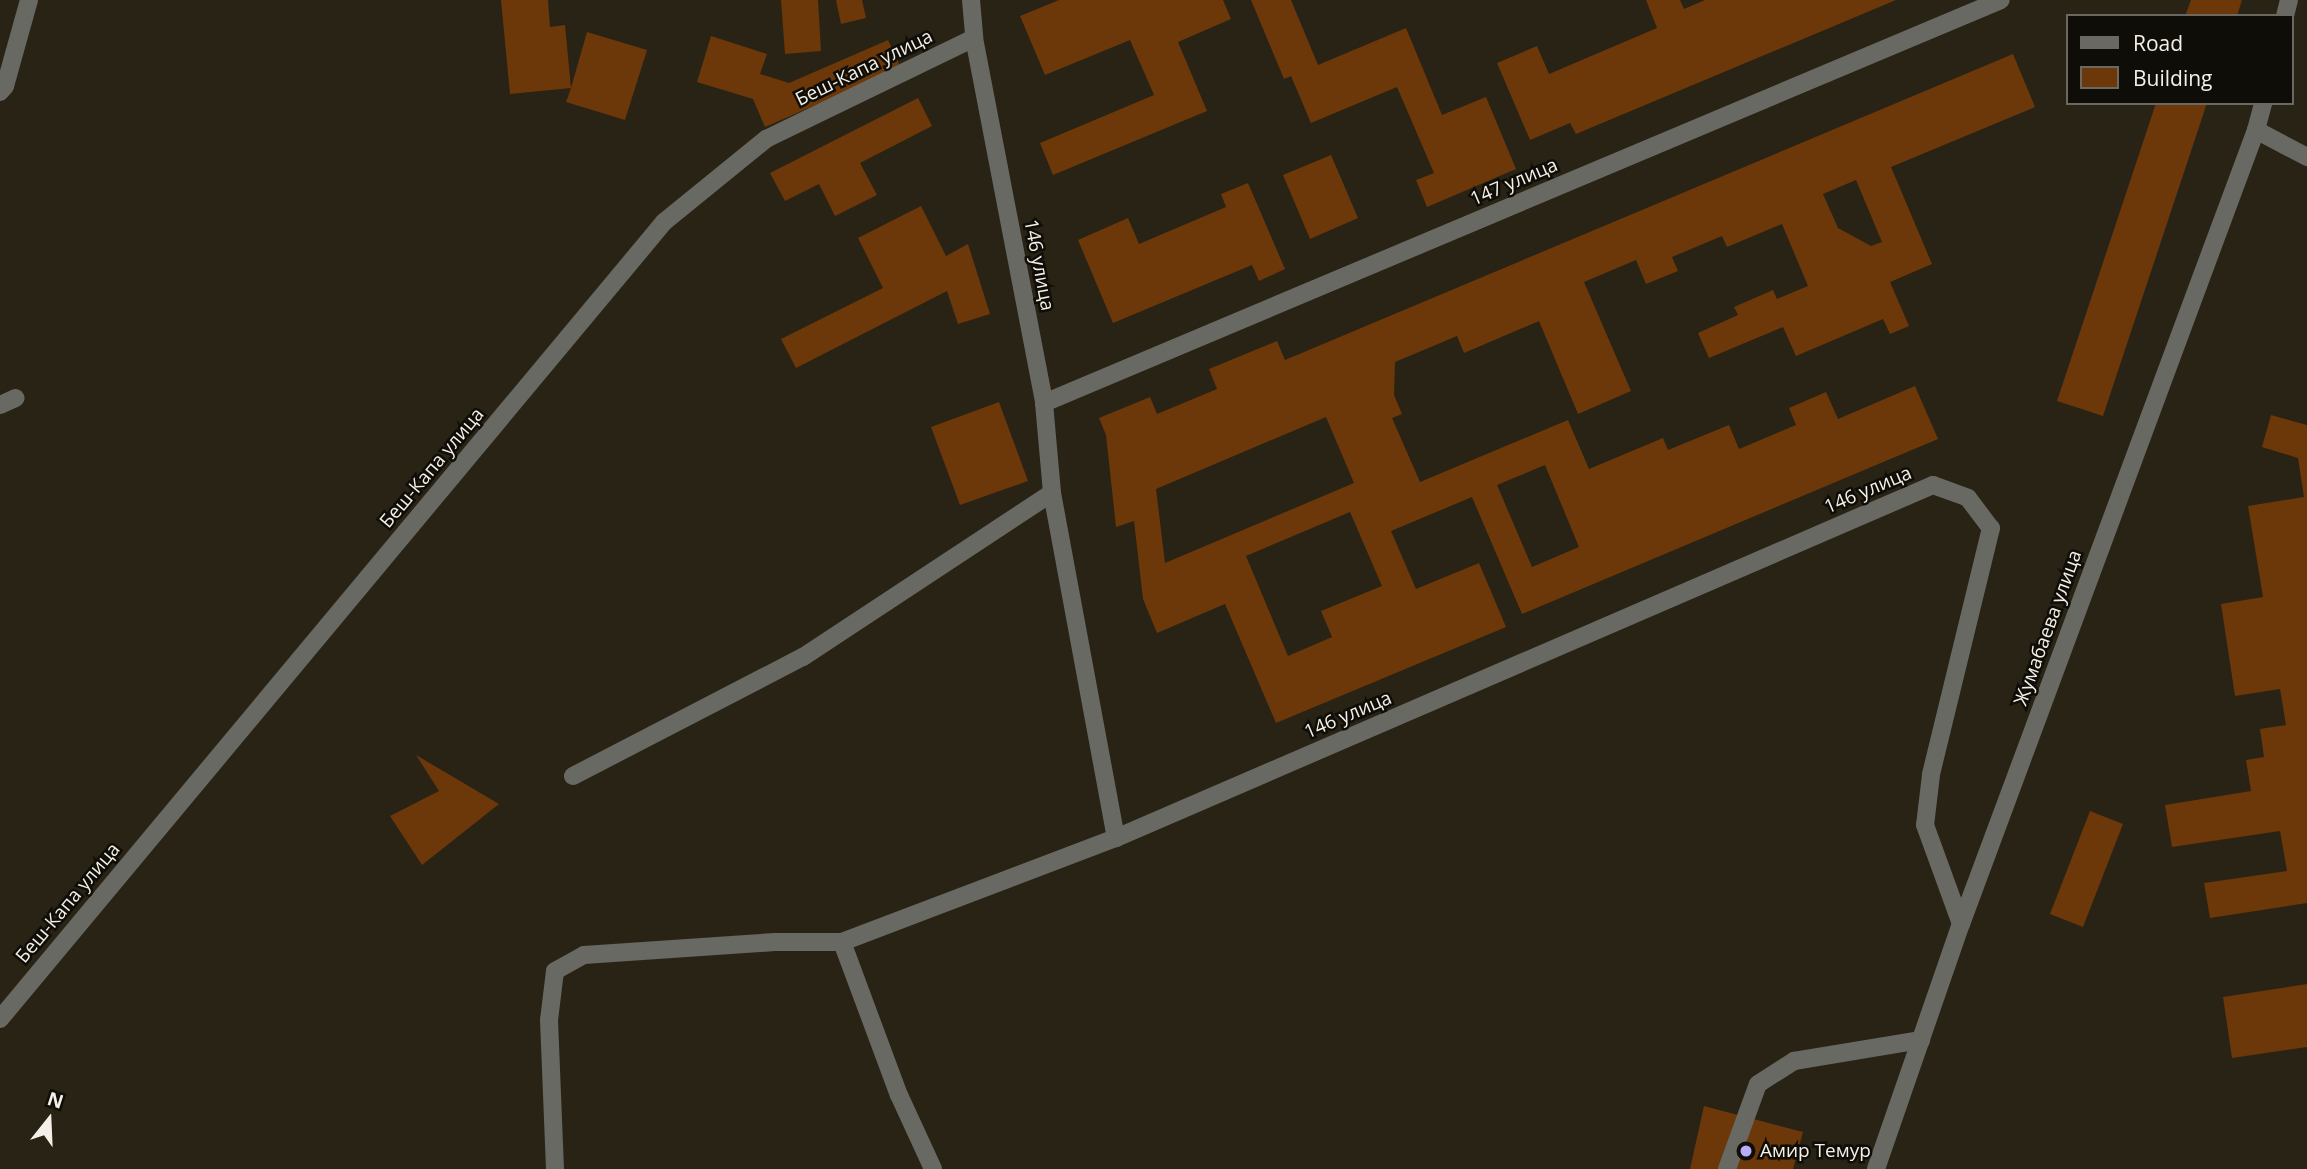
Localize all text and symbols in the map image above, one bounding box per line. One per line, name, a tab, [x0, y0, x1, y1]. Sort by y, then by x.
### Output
legend	[2066, 14, 2293, 105]
street label: Беш-Капа улица	[792, 25, 936, 111]
text: Road	[2133, 29, 2183, 57]
text: Building	[2133, 64, 2212, 92]
street label: 147 улица	[1467, 153, 1561, 211]
street label: 146 улица	[1019, 217, 1059, 313]
street label: Беш-Капа улица	[375, 403, 489, 533]
street label: 146 улица	[1821, 461, 1915, 519]
street label: Жумабаева улица	[2009, 547, 2087, 709]
street label: 146 улица	[1301, 686, 1395, 744]
street label: Беш-Капа улица	[11, 838, 125, 968]
north arrow	[14, 1085, 84, 1155]
text: N	[44, 1085, 67, 1115]
place label: Амир Темур	[1760, 1140, 1871, 1162]
marker: Амир Темур	[1738, 1143, 1754, 1159]

